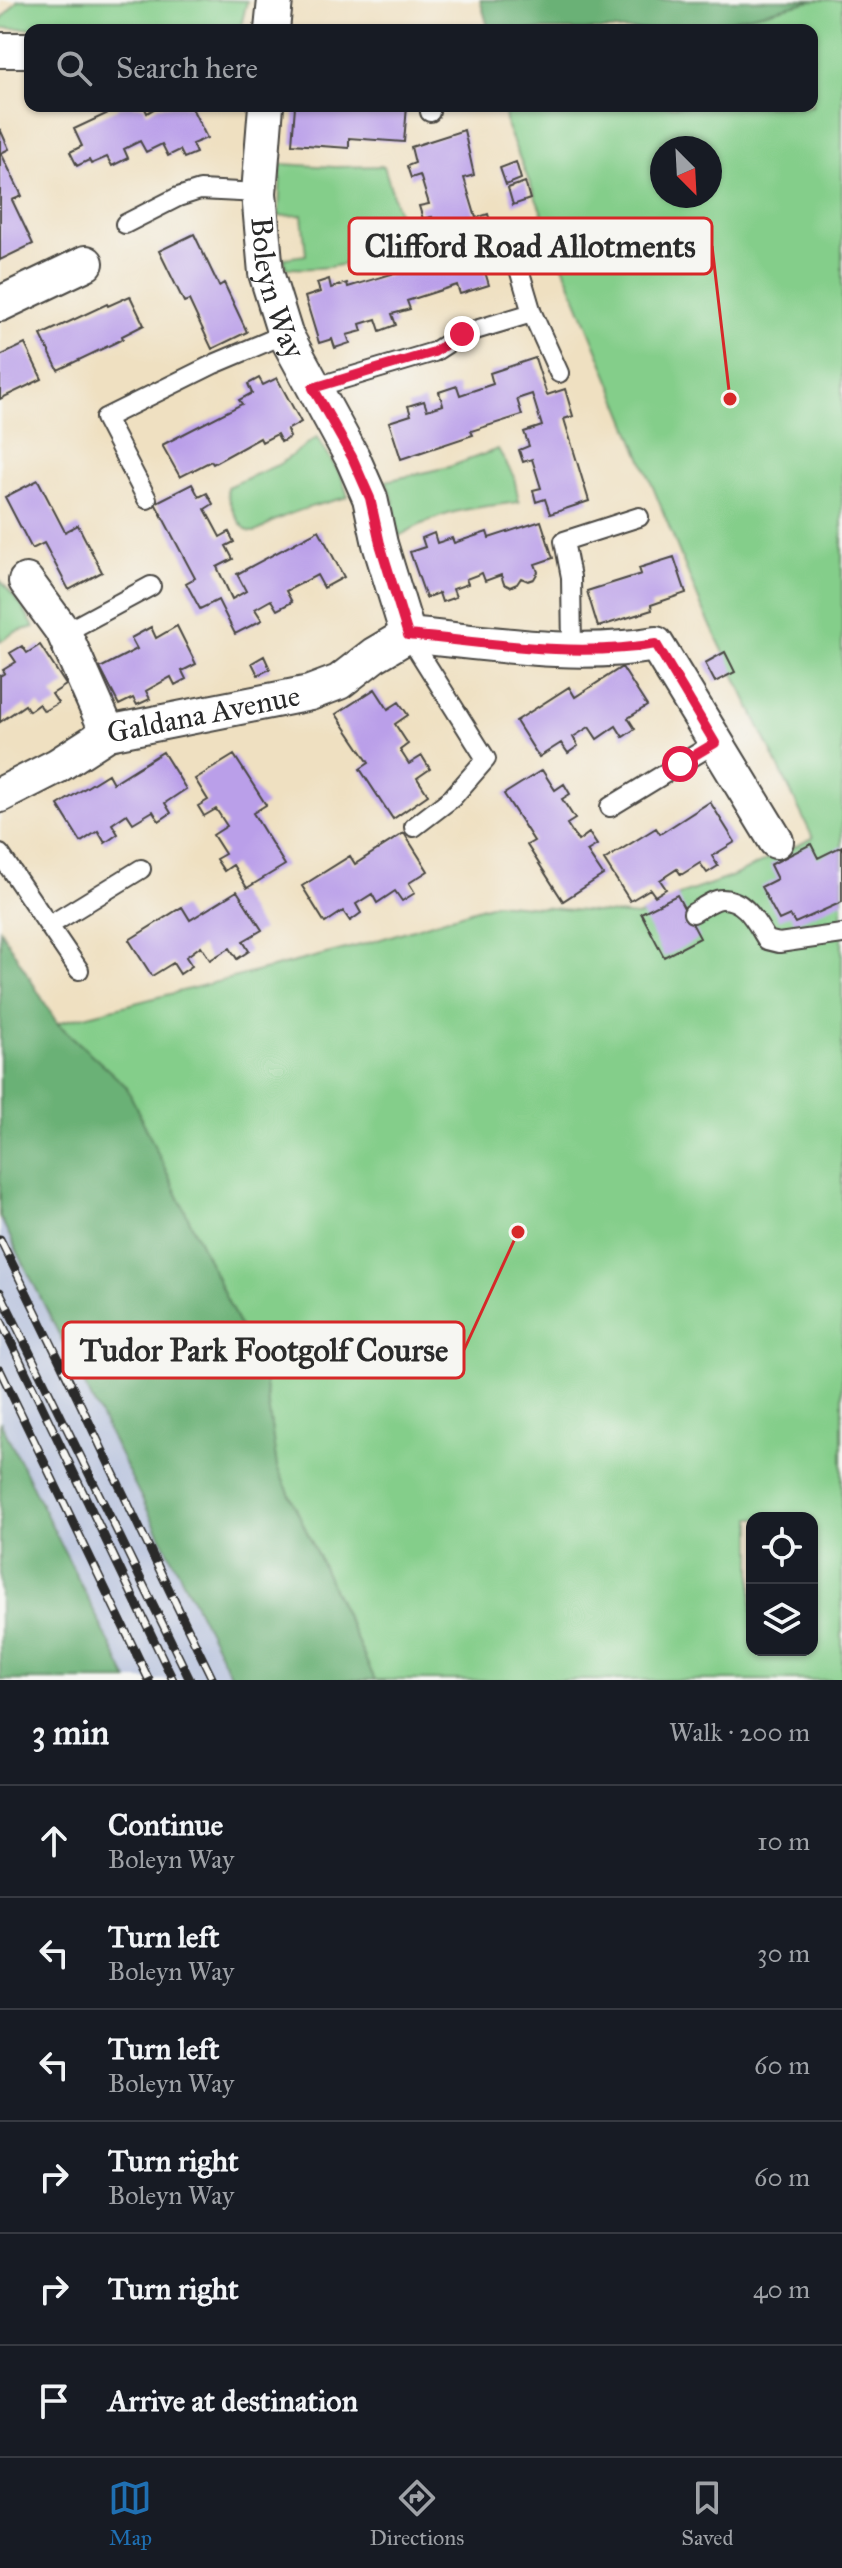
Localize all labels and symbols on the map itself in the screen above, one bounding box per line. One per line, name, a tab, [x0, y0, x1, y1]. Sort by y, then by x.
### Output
north arrow	[650, 136, 722, 208]
street label: Boleyn Way	[243, 215, 313, 366]
callout: Clifford Road Allotments	[349, 218, 712, 274]
text: Clifford Road Allotments	[364, 227, 696, 266]
route end	[444, 316, 480, 352]
street label: Galdana Avenue	[104, 677, 303, 751]
route start	[662, 746, 698, 782]
callout: Tudor Park Footgolf Course	[63, 1322, 464, 1378]
text: Tudor Park Footgolf Course	[80, 1331, 448, 1370]

